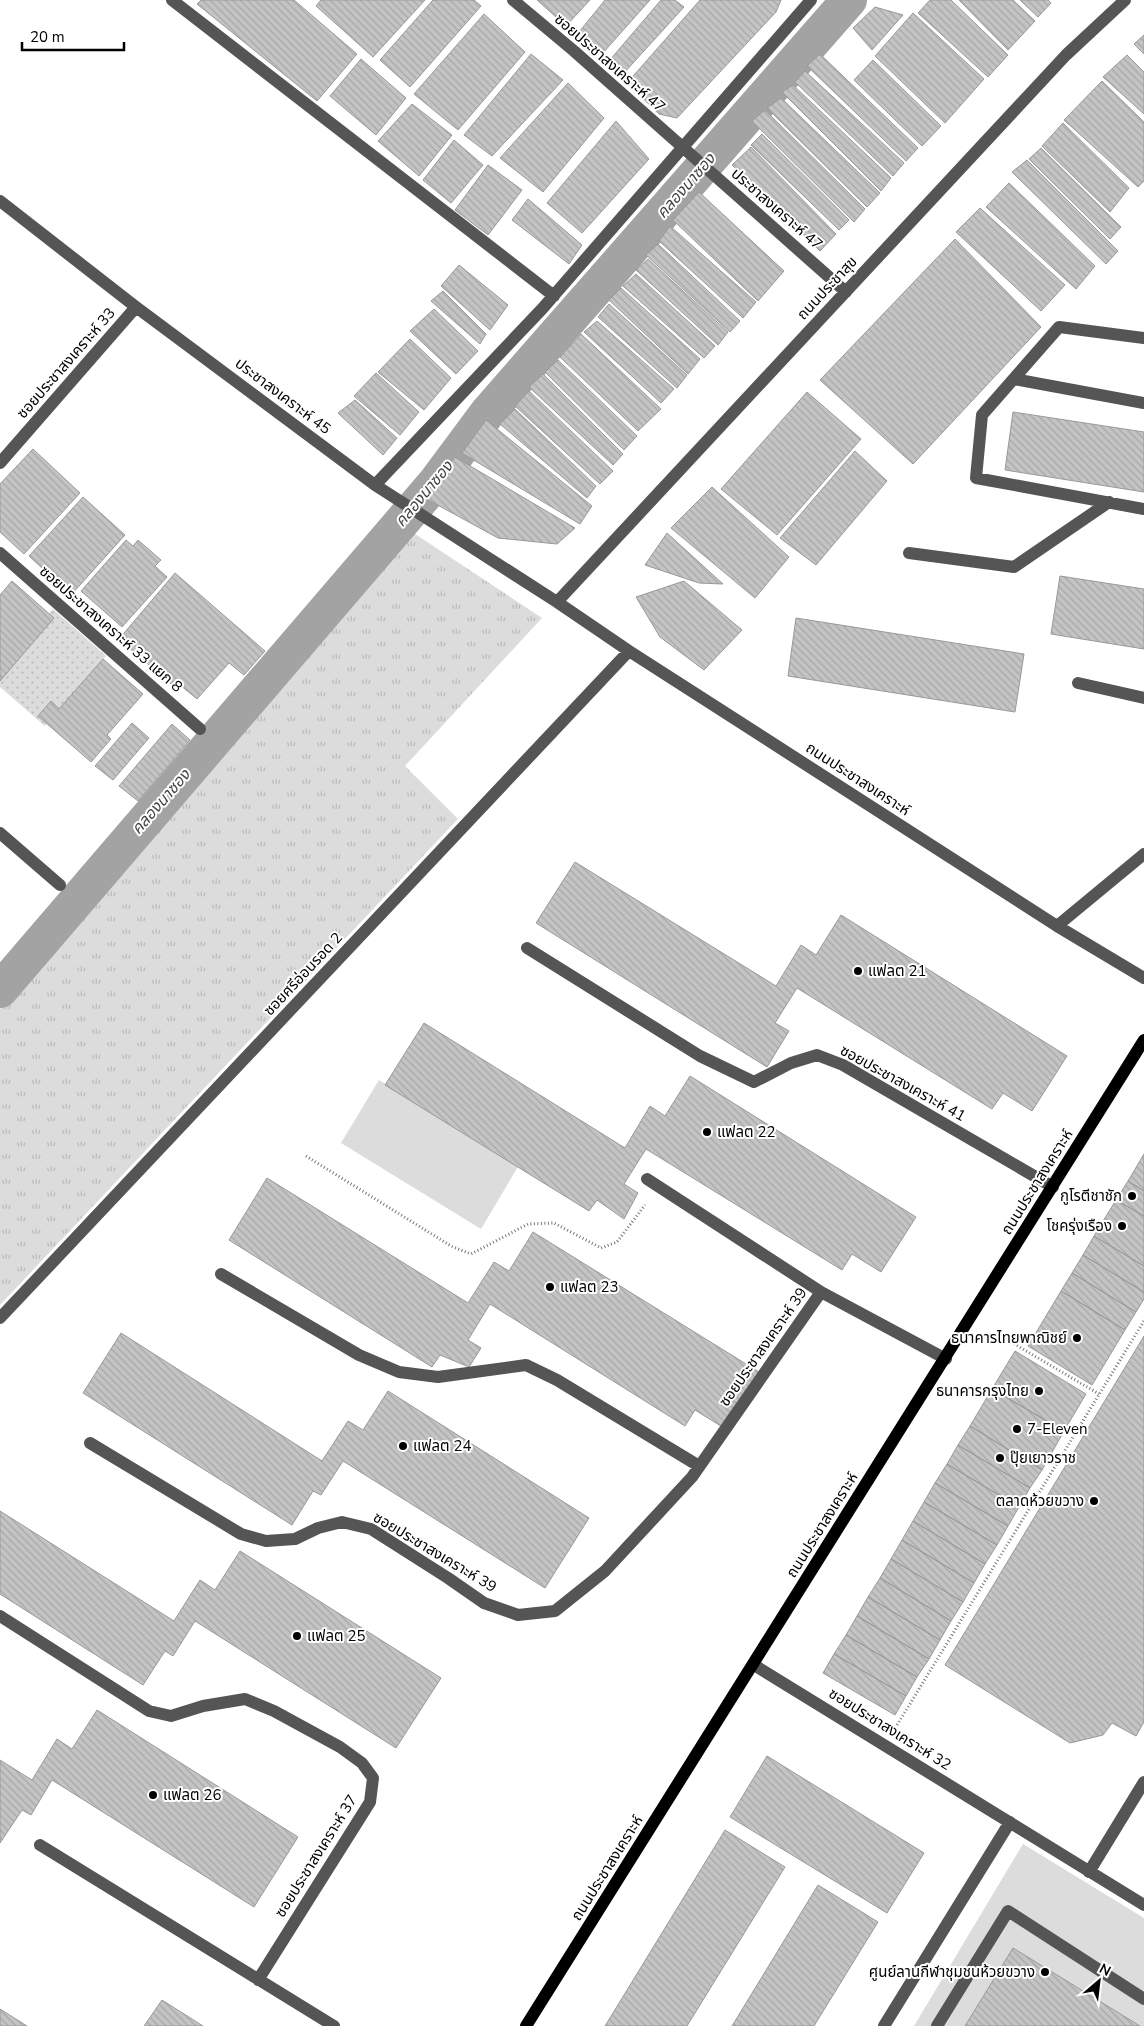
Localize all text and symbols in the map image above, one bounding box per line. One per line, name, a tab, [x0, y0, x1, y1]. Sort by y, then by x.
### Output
street label: ซอยประชาสงเคราะห์ 47	[550, 9, 670, 117]
scale bar	[22, 20, 125, 52]
text: 20 m	[30, 27, 65, 47]
water label: คลองนาซอง	[652, 148, 721, 223]
street label: ประชาสงเคราะห์ 47	[727, 164, 827, 254]
street label: ถนนประชาสุข	[792, 252, 862, 324]
street label: ซอยประชาสงเคราะห์ 33	[12, 303, 120, 423]
street label: ประชาสงเคราะห์ 45	[231, 353, 335, 439]
water label: คลองนาซอง	[390, 455, 459, 532]
street label: ซอยประชาสงเคราะห์ 33 แยก 8	[35, 561, 187, 697]
street label: ถนนประชาสงเคราะห์	[802, 738, 914, 820]
water label: คลองนาซอง	[127, 764, 196, 839]
street label: ซอยศรีอ่อนรอด 2	[259, 928, 347, 1020]
place label: แฟลต 21	[868, 961, 926, 981]
marker: แฟลต 21	[852, 965, 864, 977]
street label: ซอยประชาสงเคราะห์ 41	[837, 1040, 969, 1126]
place label: แฟลต 22	[717, 1122, 775, 1142]
street label: ถนนประชาสงเคราะห์	[997, 1125, 1078, 1238]
marker: แฟลต 22	[701, 1126, 713, 1138]
place label: กูโรตีชาชัก	[1060, 1186, 1122, 1206]
marker: กูโรตีชาชัก	[1126, 1190, 1138, 1202]
place label: โชครุ่งเรือง	[1046, 1216, 1112, 1236]
marker: โชครุ่งเรือง	[1116, 1220, 1128, 1232]
place label: แฟลต 23	[560, 1277, 618, 1297]
marker: แฟลต 23	[544, 1281, 556, 1293]
street label: ซอยประชาสงเคราะห์ 39	[714, 1284, 812, 1410]
place label: ธนาคารไทยพาณิชย์	[951, 1328, 1067, 1348]
marker: ธนาคารไทยพาณิชย์	[1071, 1332, 1083, 1344]
place label: ธนาคารกรุงไทย	[936, 1381, 1029, 1401]
marker: ธนาคารกรุงไทย	[1033, 1385, 1045, 1397]
place label: 7-Eleven	[1027, 1419, 1087, 1439]
marker: 7-Eleven	[1011, 1423, 1023, 1435]
place label: แฟลต 24	[413, 1436, 471, 1456]
marker: แฟลต 24	[397, 1440, 409, 1452]
place label: ปุ๊ยเยาวราช	[1010, 1448, 1076, 1468]
marker: ปุ๊ยเยาวราช	[994, 1452, 1006, 1464]
street label: ถนนประชาสงเคราะห์	[782, 1468, 863, 1581]
place label: ตลาดห้วยขวาง	[996, 1491, 1084, 1511]
marker: ตลาดห้วยขวาง	[1088, 1495, 1100, 1507]
street label: ซอยประชาสงเคราะห์ 39	[369, 1507, 501, 1597]
place label: แฟลต 25	[307, 1626, 365, 1646]
marker: แฟลต 25	[291, 1630, 303, 1642]
street label: ซอยประชาสงเคราะห์ 32	[825, 1683, 955, 1775]
place label: แฟลต 26	[163, 1785, 221, 1805]
marker: แฟลต 26	[147, 1789, 159, 1801]
street label: ซอยประชาสงเคราะห์ 37	[270, 1791, 362, 1921]
street label: ถนนประชาสงเคราะห์	[567, 1811, 648, 1924]
north arrow	[1074, 1956, 1124, 2006]
text: N	[1096, 1959, 1114, 1981]
place label: ศูนย์ลานกีฬาชุมชนห้วยขวาง	[869, 1962, 1035, 1982]
marker: ศูนย์ลานกีฬาชุมชนห้วยขวาง	[1039, 1966, 1051, 1978]

